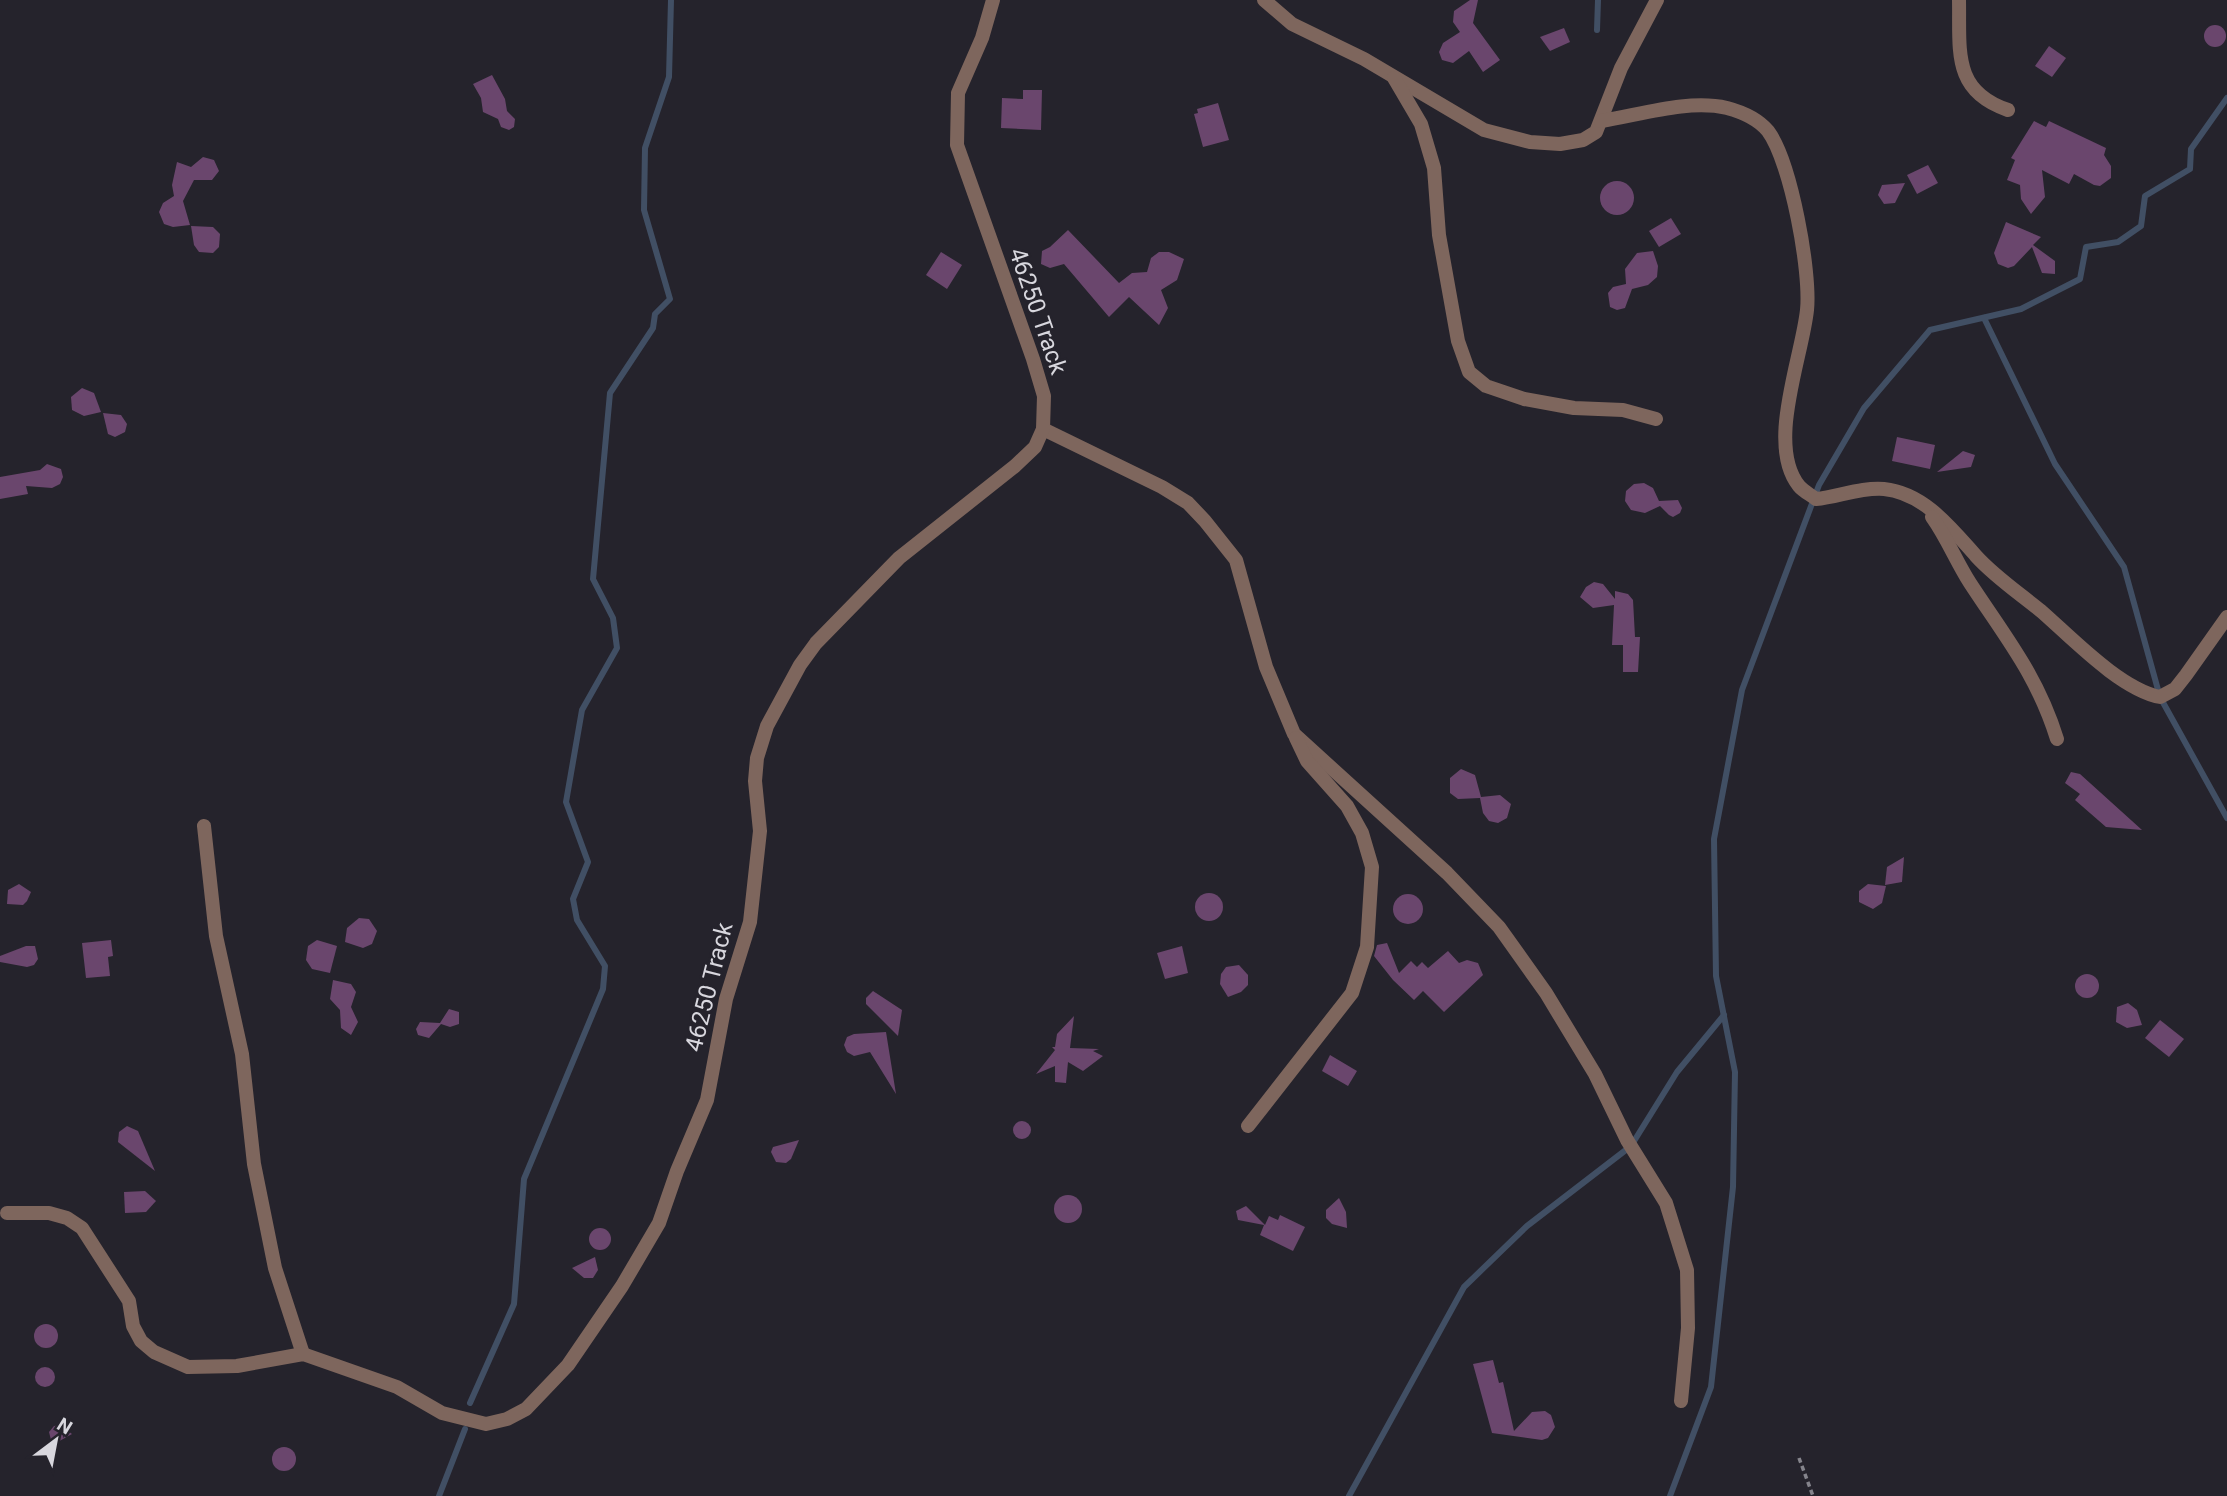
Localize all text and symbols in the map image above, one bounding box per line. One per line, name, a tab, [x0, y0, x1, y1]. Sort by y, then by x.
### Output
street label: 46250 Track	[1003, 244, 1073, 379]
street label: 46250 Track	[679, 919, 739, 1054]
north arrow	[21, 1405, 91, 1475]
text: N	[53, 1413, 77, 1439]

